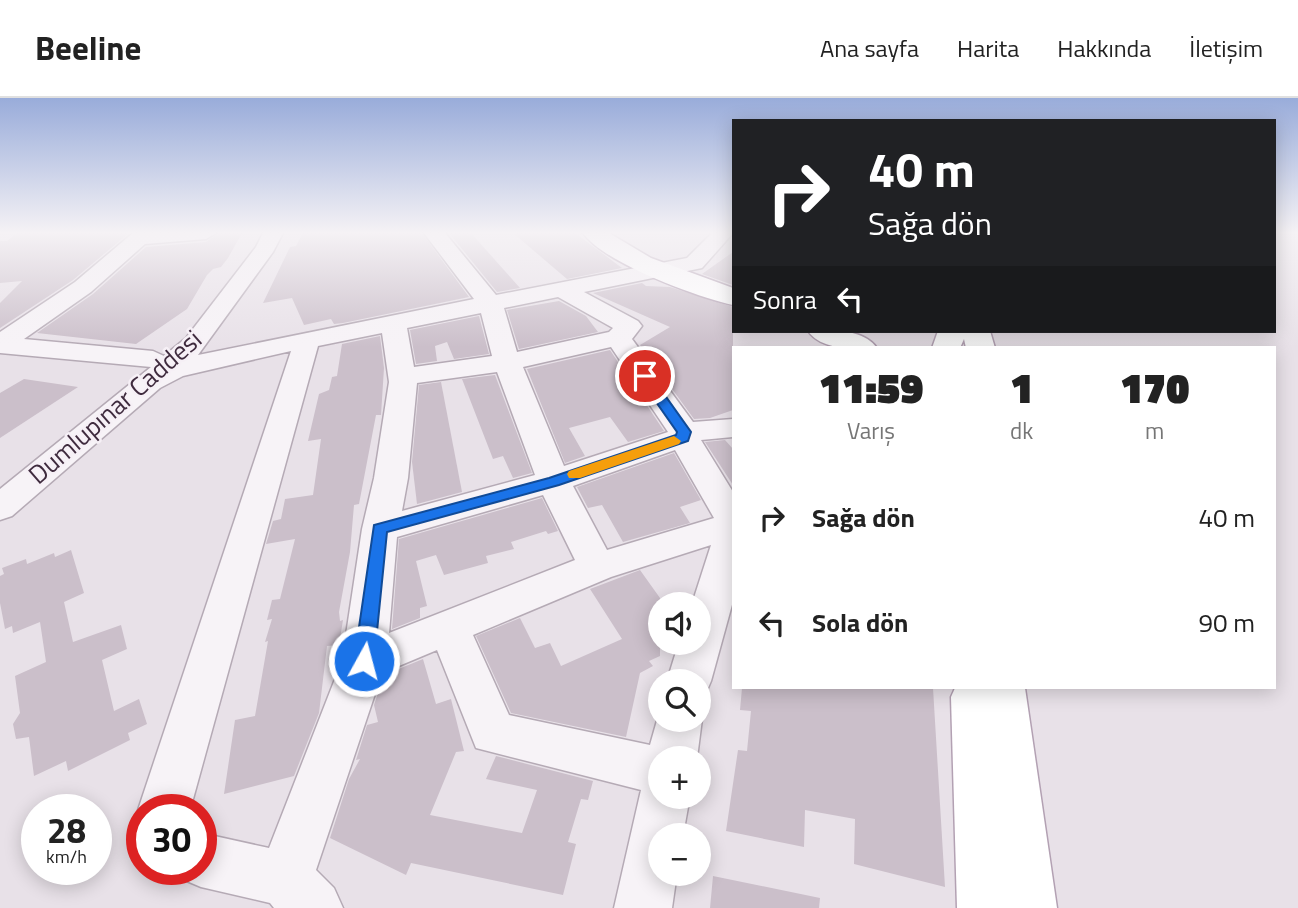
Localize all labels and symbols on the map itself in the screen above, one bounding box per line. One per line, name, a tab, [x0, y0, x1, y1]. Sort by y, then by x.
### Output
street label: Dumlupınar Caddesi	[19, 320, 210, 493]
pin	[615, 346, 675, 406]
position arrow	[327, 624, 401, 698]
speed limit sign: 30	[126, 794, 217, 885]

